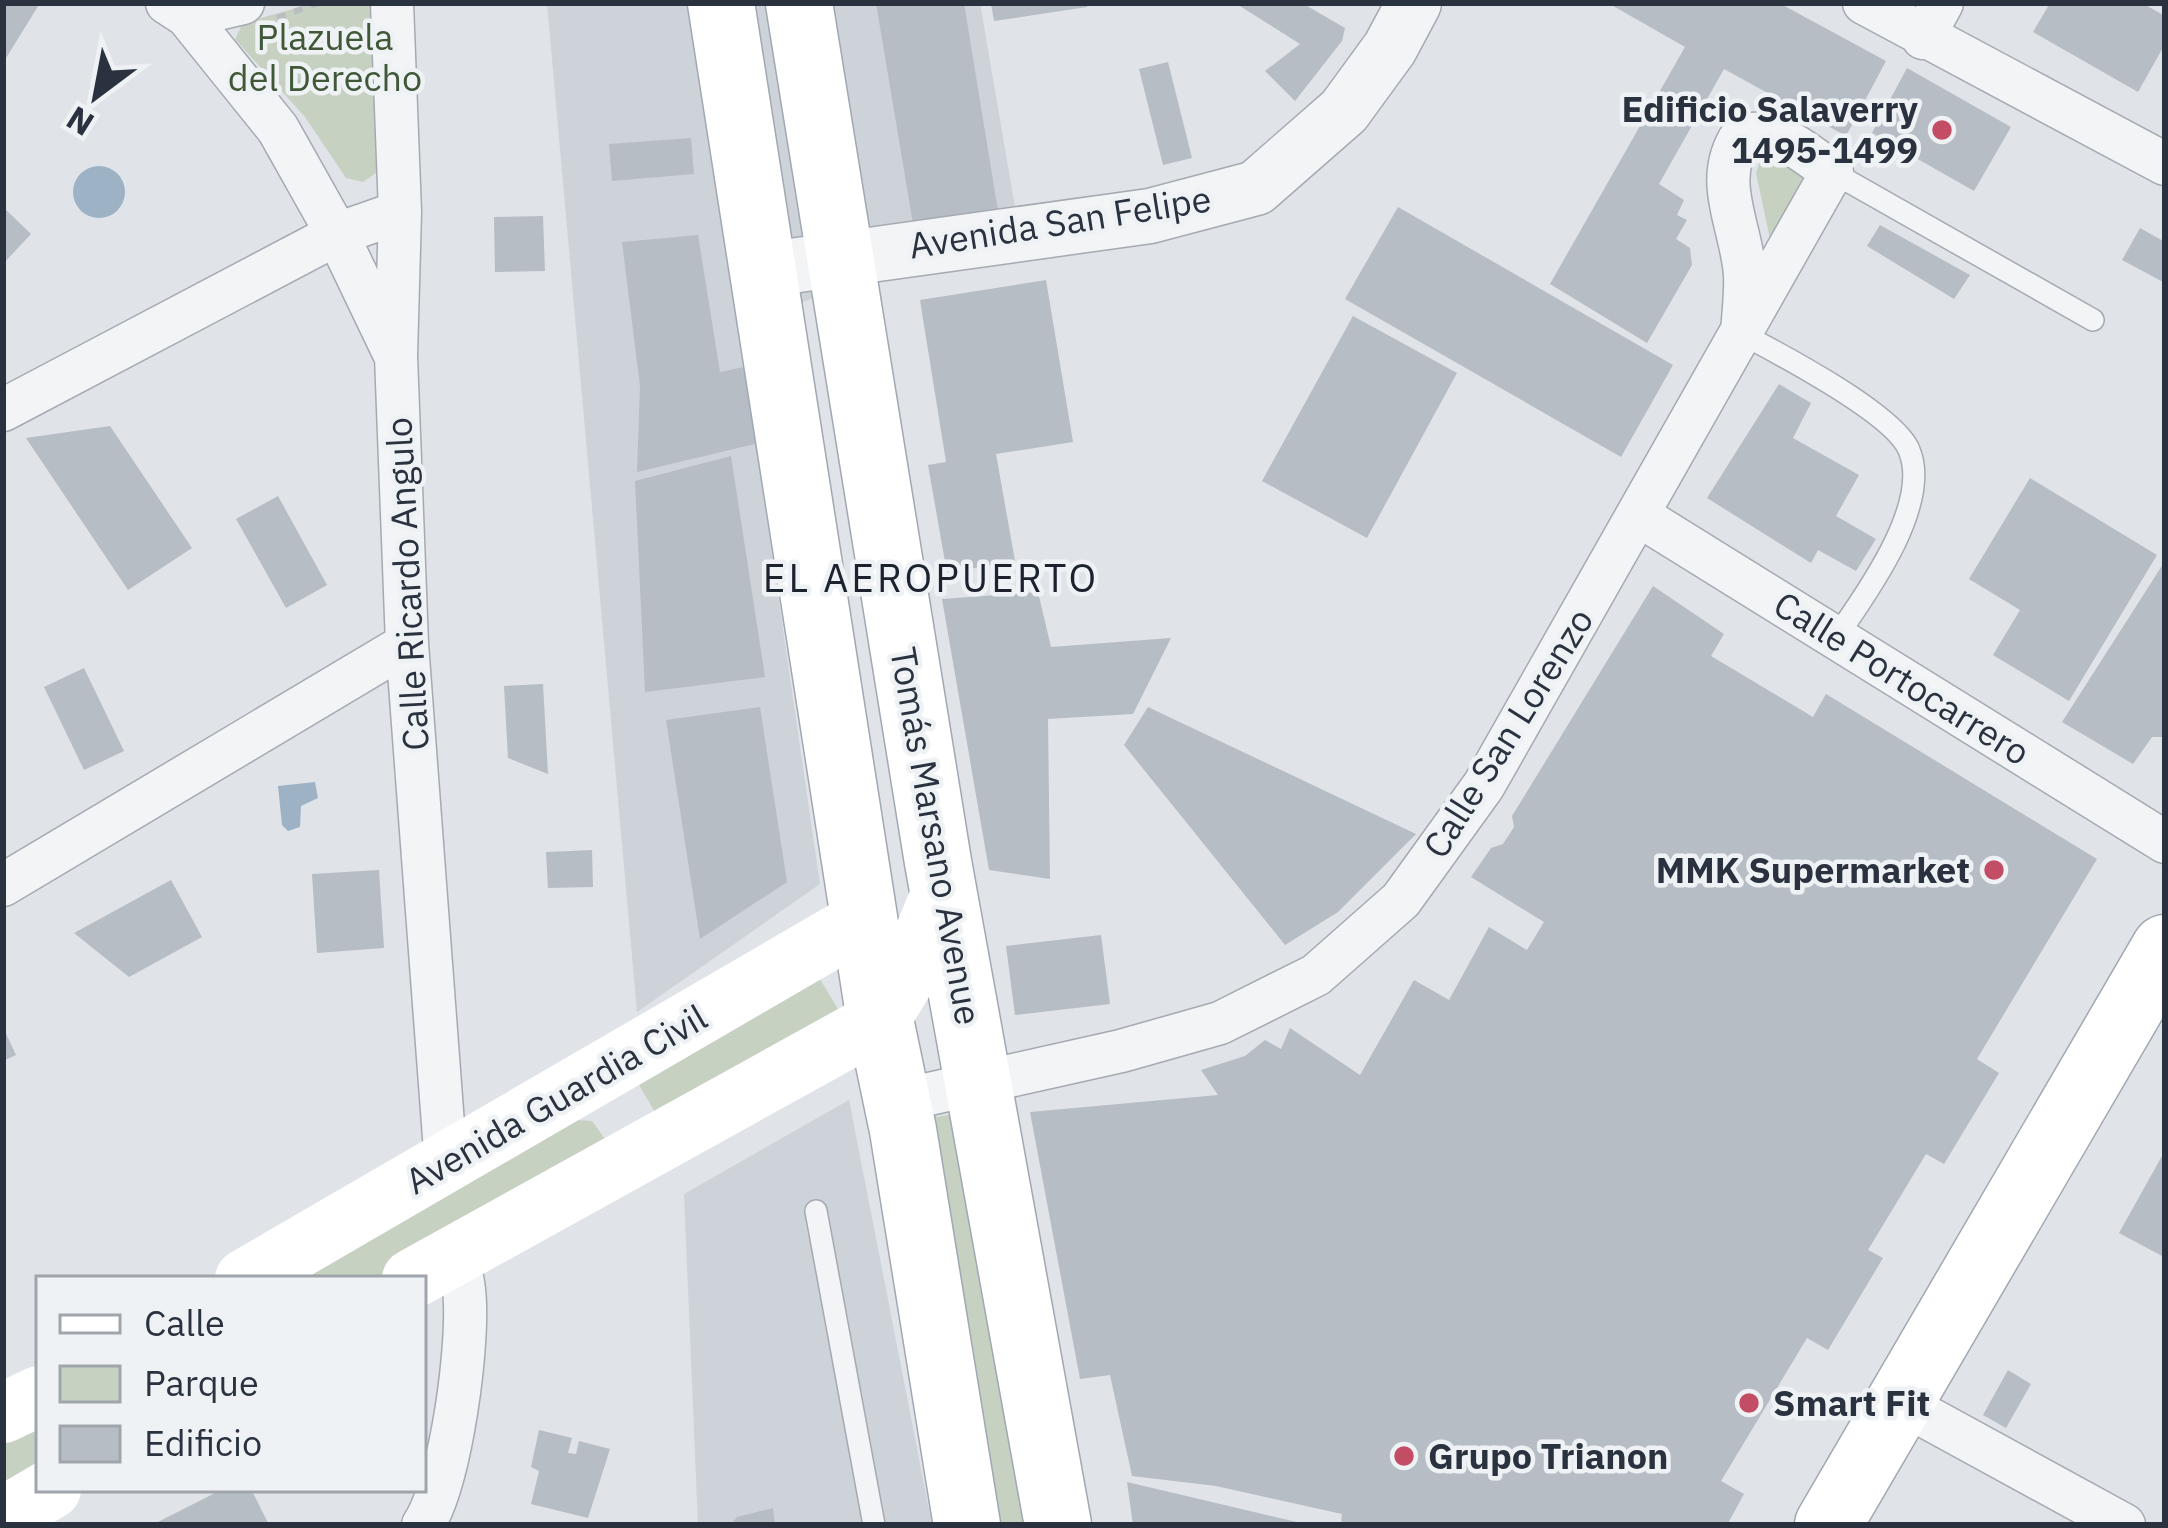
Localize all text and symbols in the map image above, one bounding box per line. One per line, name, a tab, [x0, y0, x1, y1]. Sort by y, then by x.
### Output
park label: Plazuela del Derecho	[228, 13, 422, 101]
north arrow	[36, 36, 156, 156]
place label: Edificio Salaverry 1495-1499	[1621, 85, 1919, 173]
text: N	[58, 97, 101, 146]
marker: Edificio Salaverry 1495-1499	[1929, 117, 1955, 143]
street label: Avenida San Felipe	[906, 174, 1214, 269]
street label: Calle Ricardo Angulo	[374, 416, 439, 752]
district label: EL AEROPUERTO	[763, 552, 1099, 603]
street label: Calle Portocarrero	[1766, 580, 2039, 775]
street label: Calle San Lorenzo	[1412, 599, 1603, 866]
street label: Tomás Marsano Avenue	[880, 643, 993, 1028]
place label: MMK Supermarket	[1656, 846, 1970, 893]
marker: MMK Supermarket	[1981, 857, 2007, 883]
street label: Avenida Guardia Civil	[396, 993, 715, 1204]
legend	[36, 1276, 426, 1492]
text: Calle	[144, 1299, 225, 1346]
text: Parque	[144, 1359, 259, 1406]
place label: Smart Fit	[1773, 1379, 1930, 1426]
marker: Smart Fit	[1736, 1390, 1762, 1416]
text: Edificio	[144, 1419, 262, 1466]
place label: Grupo Trianon	[1428, 1432, 1669, 1479]
marker: Grupo Trianon	[1391, 1443, 1417, 1469]

